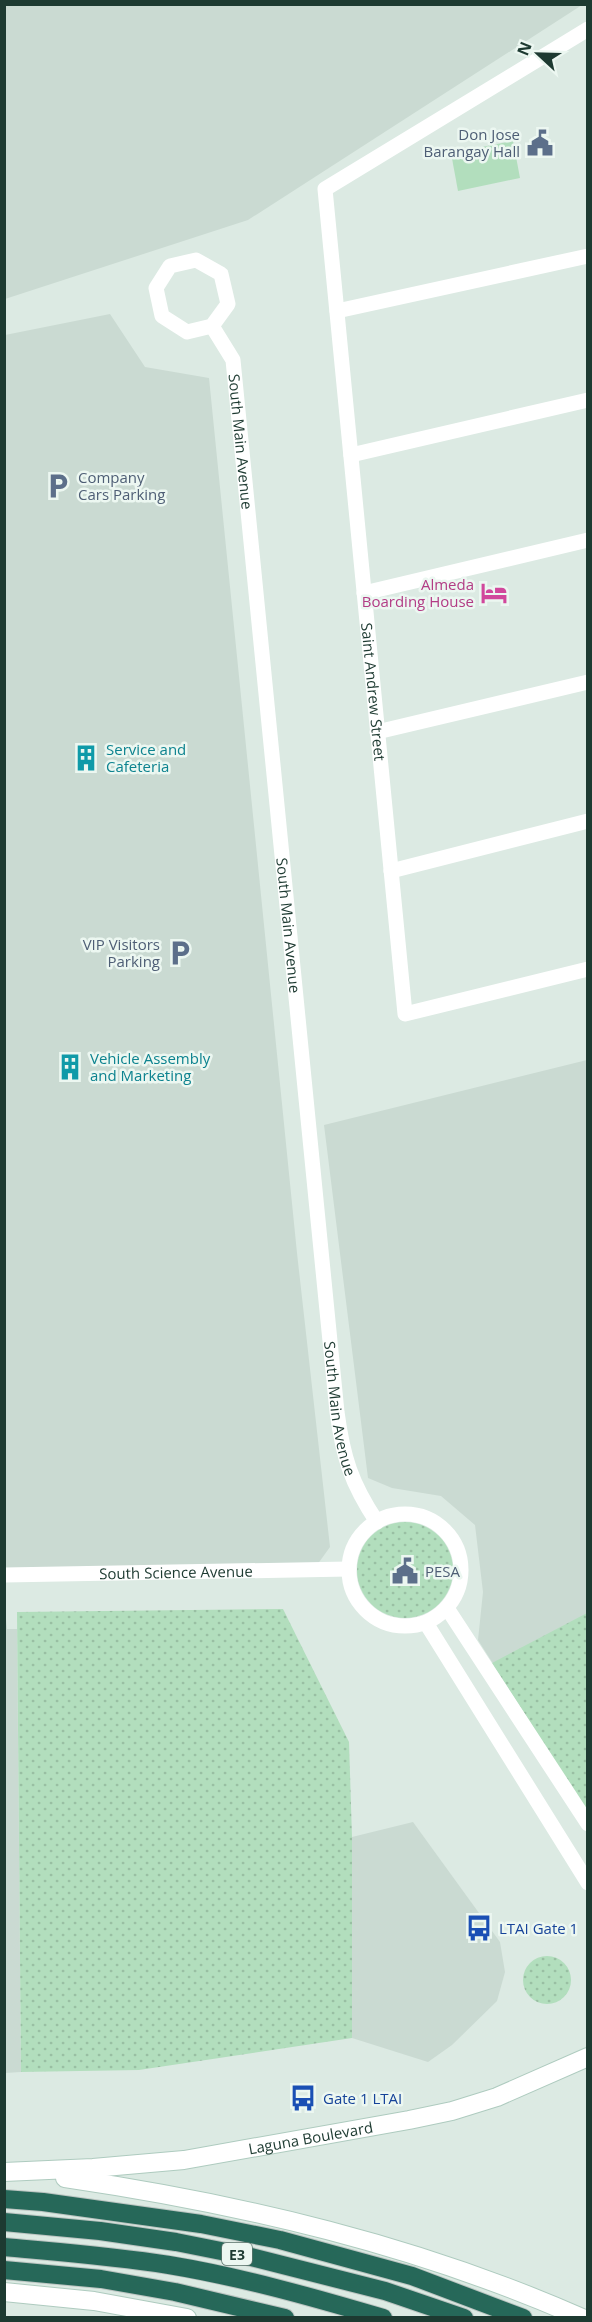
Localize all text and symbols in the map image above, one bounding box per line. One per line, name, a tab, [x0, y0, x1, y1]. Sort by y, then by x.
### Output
north arrow	[508, 24, 568, 84]
text: N	[511, 38, 537, 59]
place label: Don Jose Barangay Hall	[423, 124, 520, 161]
public building icon: Don Jose Barangay Hall	[525, 128, 555, 158]
street label: South Main Avenue	[224, 373, 258, 510]
place label: Company Cars Parking	[78, 467, 165, 504]
parking icon: Company Cars Parking	[43, 471, 73, 501]
place label: Almeda Boarding House	[362, 574, 474, 611]
hotel icon: Almeda Boarding House	[479, 578, 509, 608]
street label: Saint Andrew Street	[357, 622, 390, 762]
place label: Service and Cafeteria	[106, 739, 186, 776]
building icon: Service and Cafeteria	[71, 743, 101, 773]
street label: South Main Avenue	[272, 857, 306, 994]
place label: VIP Visitors Parking	[83, 934, 160, 971]
parking icon: VIP Visitors Parking	[165, 938, 195, 968]
place label: Vehicle Assembly and Marketing	[90, 1048, 211, 1085]
building icon: Vehicle Assembly and Marketing	[55, 1052, 85, 1082]
street label: South Main Avenue	[320, 1340, 361, 1478]
public building icon: PESA	[390, 1556, 420, 1586]
street label: South Science Avenue	[99, 1561, 253, 1583]
place label: PESA	[425, 1561, 461, 1581]
bus stop icon: LTAI Gate 1	[464, 1913, 494, 1943]
place label: LTAI Gate 1	[499, 1918, 578, 1938]
bus stop icon: Gate 1 LTAI	[288, 2083, 318, 2113]
place label: Gate 1 LTAI	[323, 2088, 402, 2108]
street label: Laguna Boulevard	[247, 2117, 375, 2158]
road number: E3	[222, 2243, 252, 2265]

